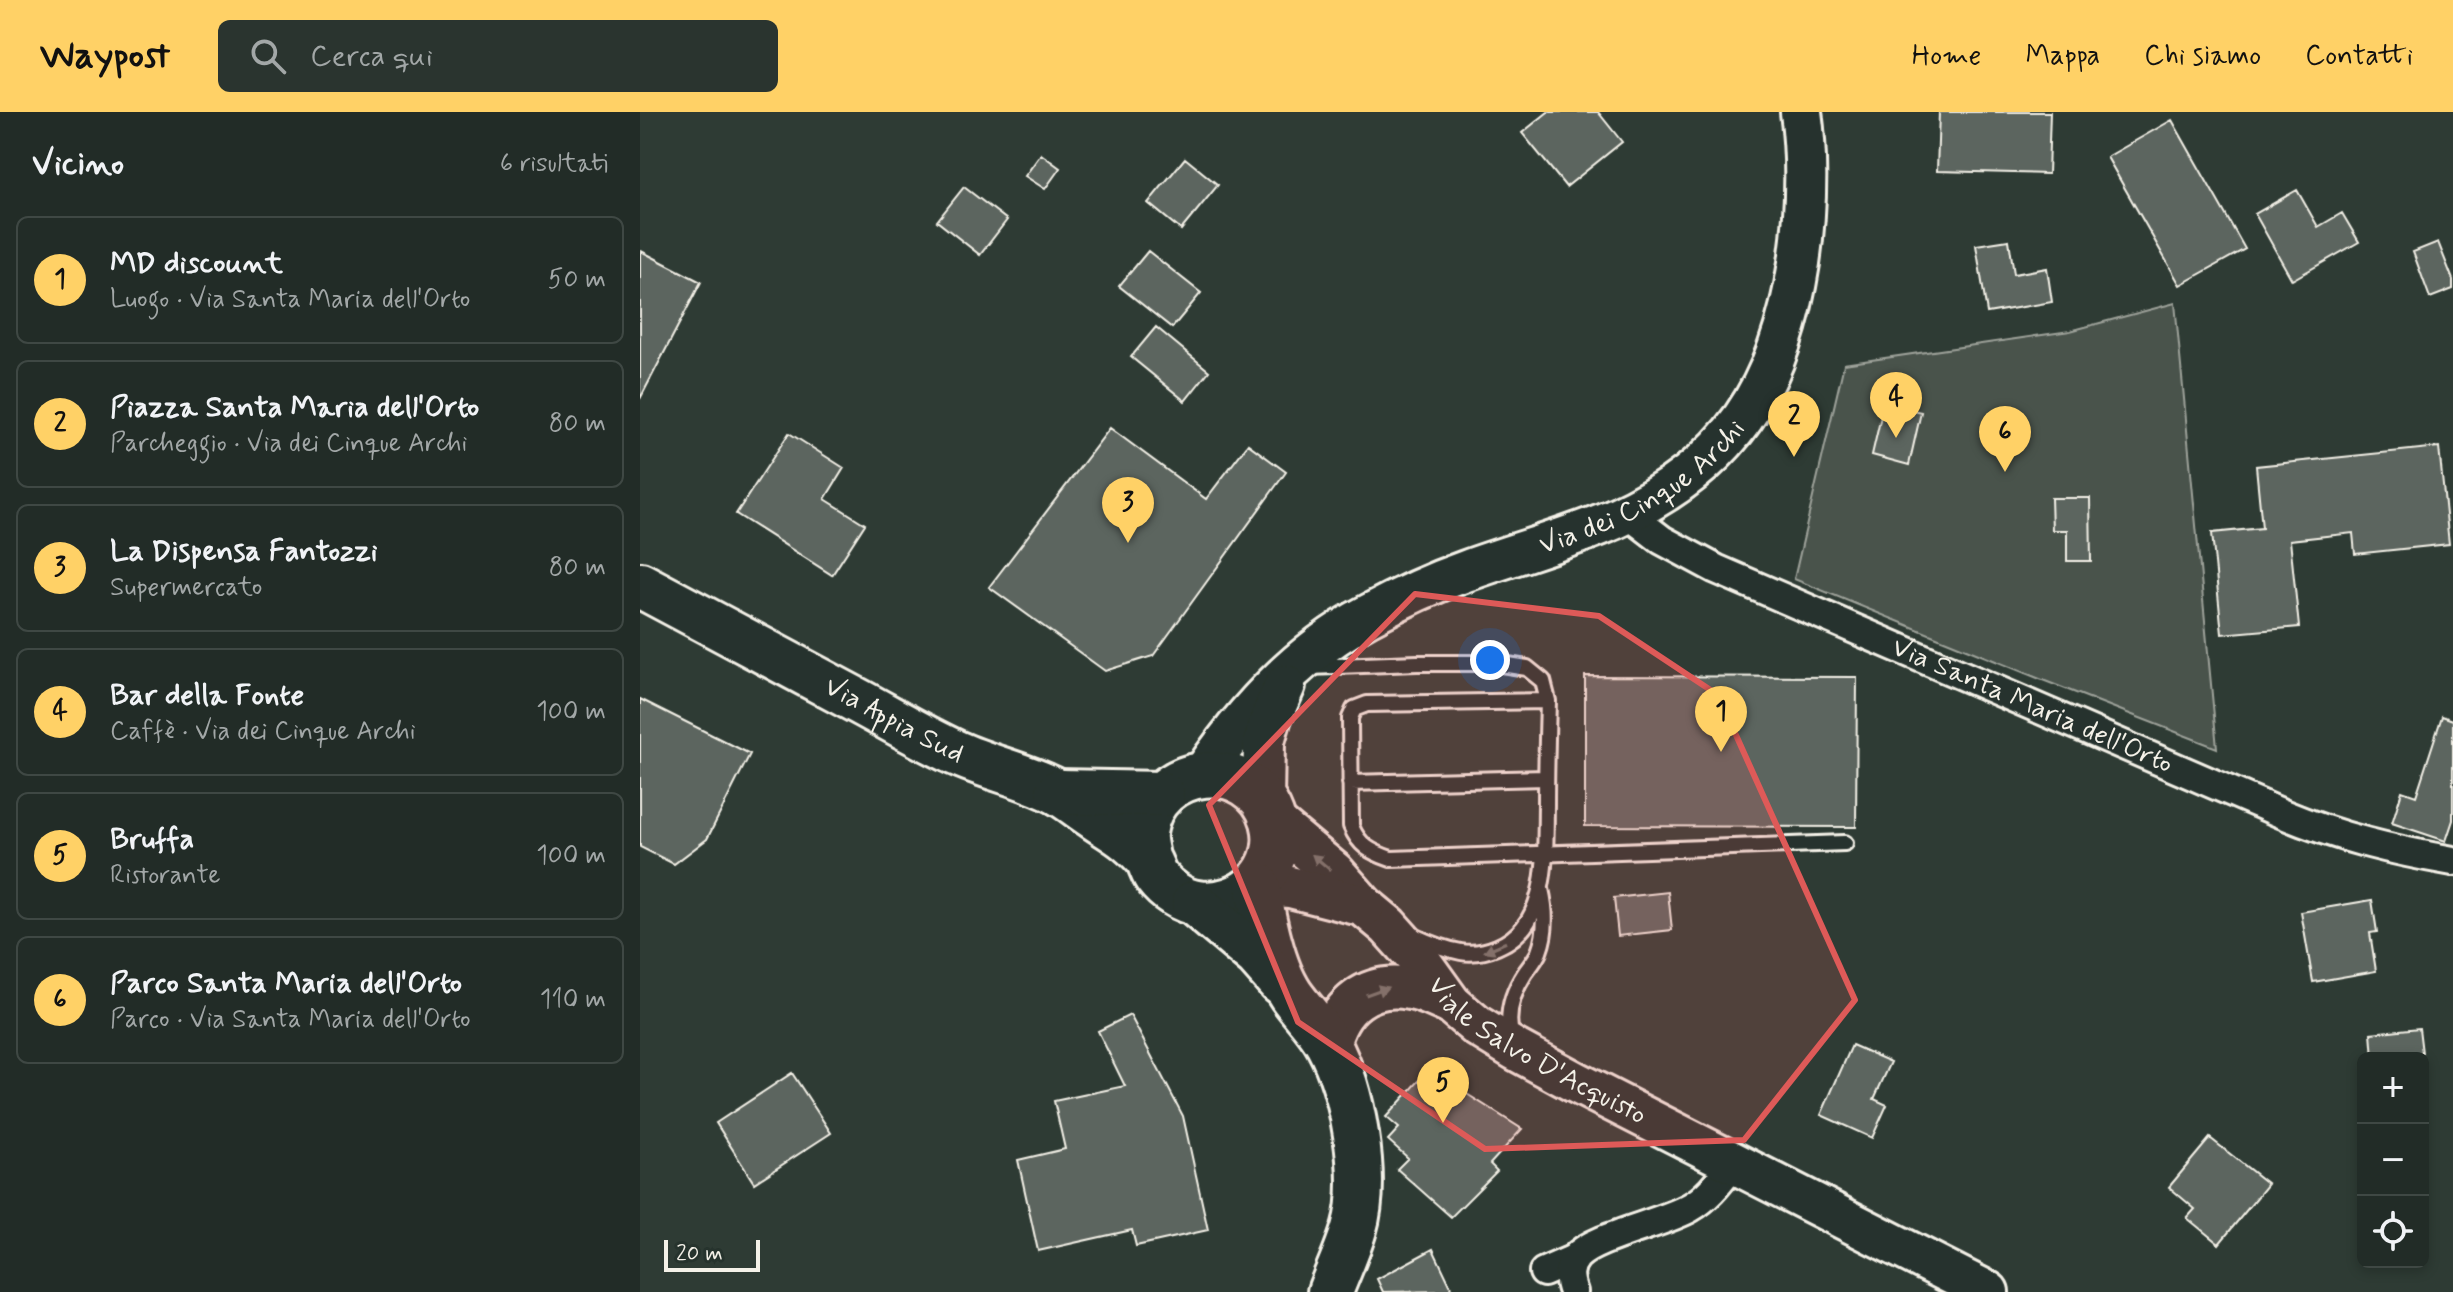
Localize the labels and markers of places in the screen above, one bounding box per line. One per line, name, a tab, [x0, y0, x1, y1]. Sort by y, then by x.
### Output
pin: 4	[1870, 372, 1922, 438]
pin: 2	[1768, 391, 1820, 457]
pin: 6	[1979, 406, 2031, 472]
pin: 3	[1102, 477, 1154, 543]
pin: 1	[1695, 686, 1747, 752]
pin: 5	[1417, 1057, 1469, 1123]

